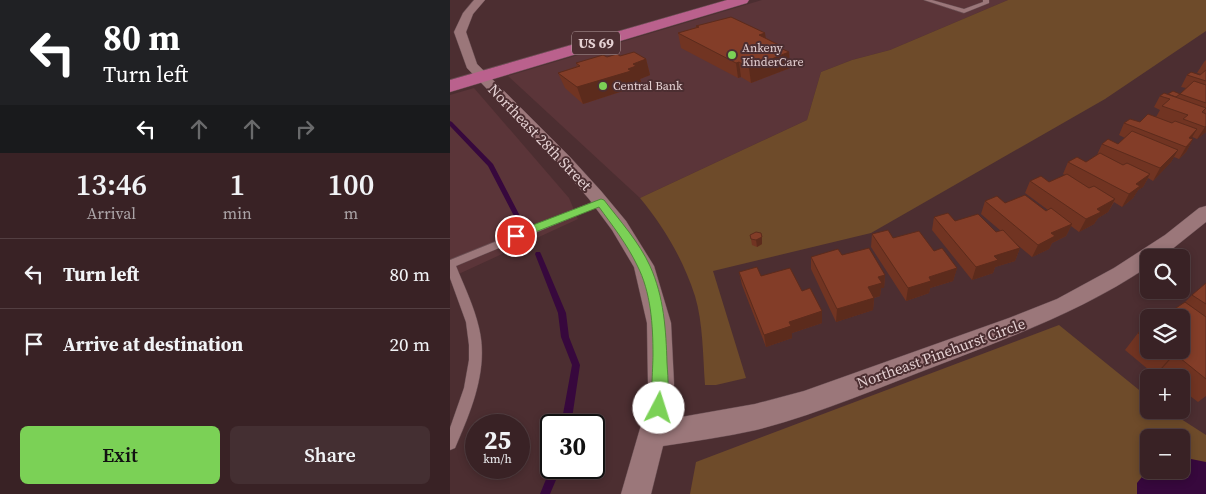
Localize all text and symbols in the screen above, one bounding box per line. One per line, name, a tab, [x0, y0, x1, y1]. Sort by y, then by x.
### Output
text: 80 m	[103, 14, 180, 62]
icon: left	[20, 20, 85, 85]
road number: US 69	[572, 32, 620, 54]
place label: Ankeny KinderCare	[742, 40, 804, 70]
marker: Ankeny KinderCare	[726, 49, 738, 61]
text: Turn left	[103, 59, 188, 89]
place label: Central Bank	[613, 78, 683, 94]
street label: Northeast 28th Street	[484, 79, 597, 195]
marker: Central Bank	[597, 80, 609, 92]
icon: left	[132, 115, 160, 143]
icon: ahead	[185, 115, 213, 143]
icon: ahead	[238, 115, 266, 143]
icon: right	[291, 115, 319, 143]
text: 13:46	[76, 164, 147, 205]
text: 1	[229, 164, 245, 205]
text: 100	[327, 164, 374, 205]
text: Arrival	[87, 202, 136, 224]
text: min	[223, 202, 252, 224]
text: m	[344, 202, 358, 224]
pin	[495, 215, 537, 257]
icon: arrive	[502, 222, 530, 250]
map controls	[1140, 249, 1190, 479]
button: search	[1140, 249, 1190, 299]
icon: left	[20, 260, 48, 288]
text: Turn left	[63, 261, 139, 287]
text: 80 m	[389, 261, 430, 287]
button: layers	[1140, 309, 1190, 359]
street label: Northeast Pinehurst Circle	[854, 313, 1028, 393]
icon: arrive	[20, 330, 48, 358]
text: Arrive at destination	[63, 331, 243, 357]
text: 20 m	[389, 331, 430, 357]
button: +	[1140, 369, 1190, 419]
position arrow	[632, 381, 684, 433]
speed limit sign: 30	[540, 414, 605, 479]
text: 25	[484, 423, 511, 457]
button: Exit	[20, 426, 220, 484]
button: Share	[230, 426, 430, 484]
button: −	[1140, 429, 1190, 479]
text: km/h	[483, 451, 512, 467]

